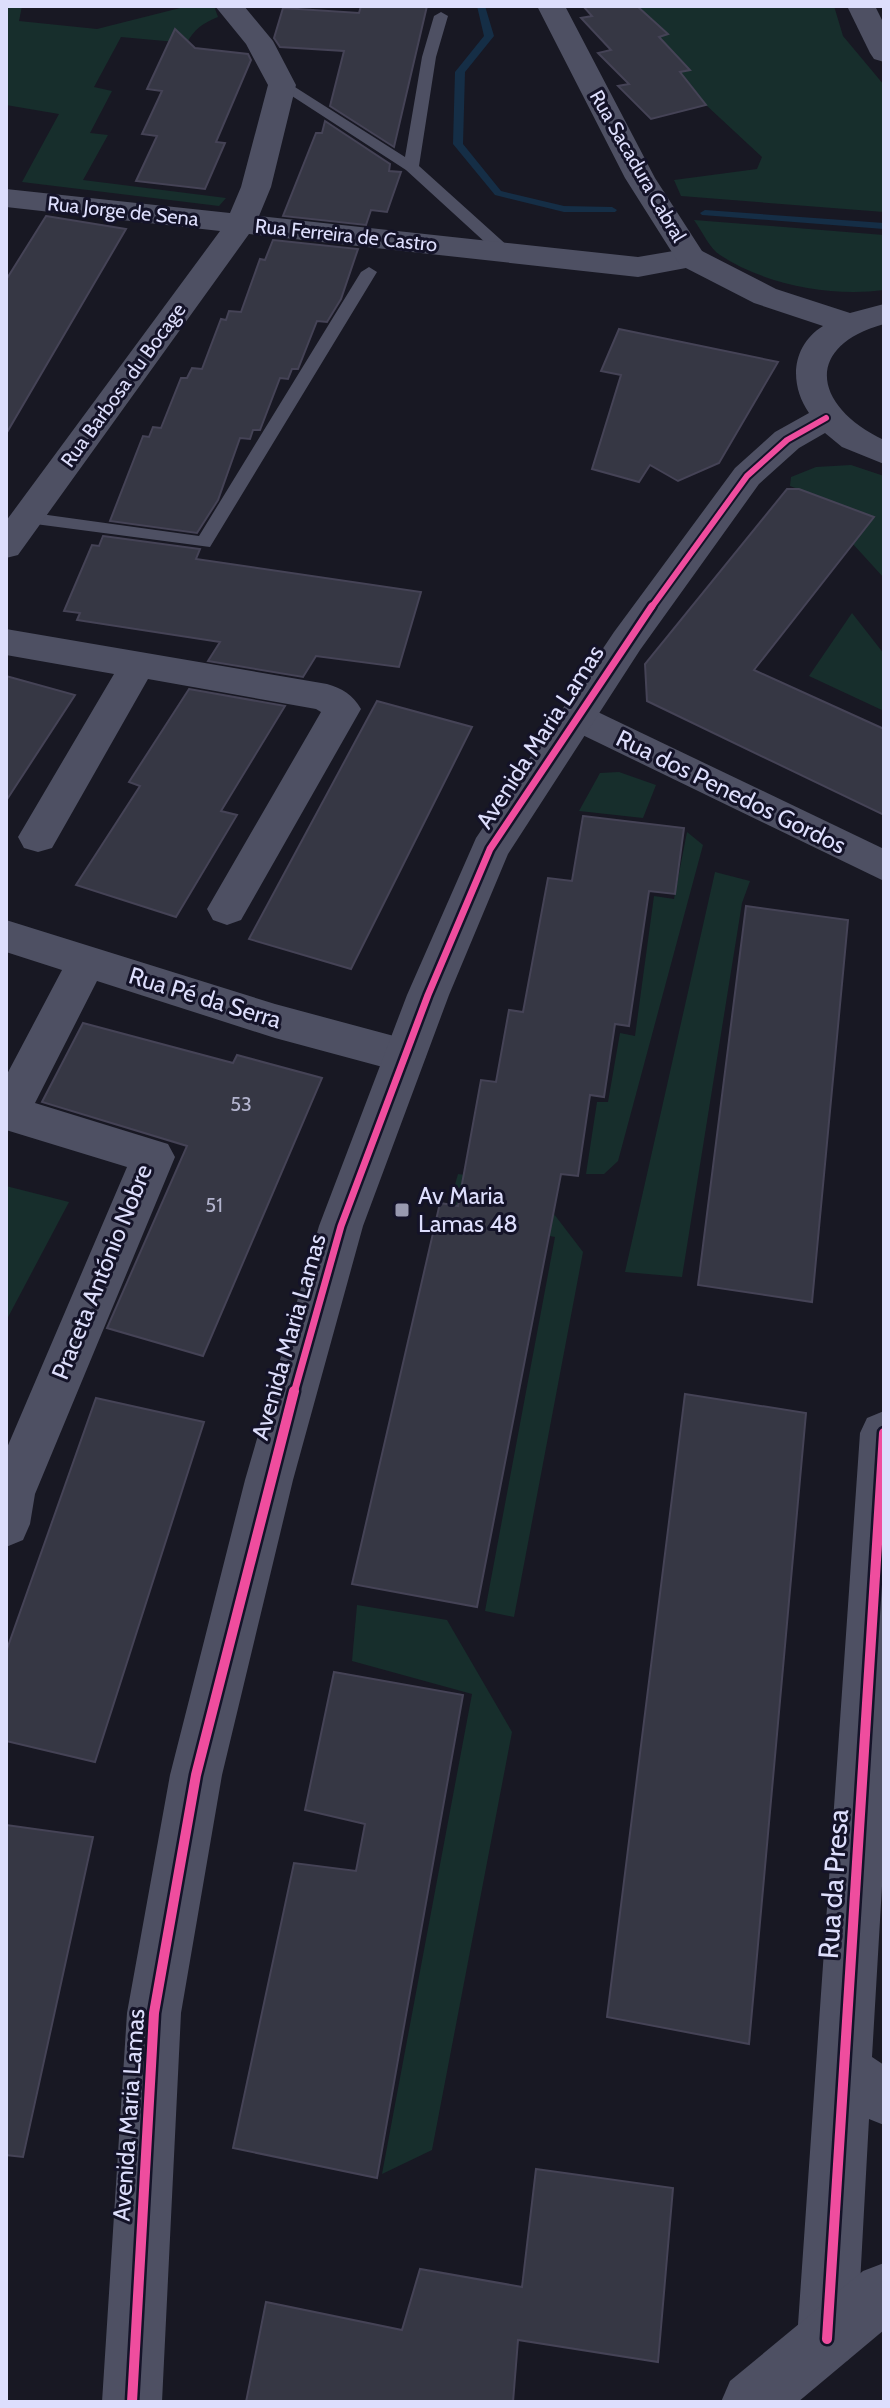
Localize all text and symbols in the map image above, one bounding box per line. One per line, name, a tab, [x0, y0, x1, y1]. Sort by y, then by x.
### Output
street label: Rua Sacadura Cabral	[585, 86, 691, 247]
street label: Rua Jorge de Sena	[46, 191, 200, 231]
street label: Rua Ferreira de Castro	[254, 213, 438, 257]
street label: Rua Barbosa du Bocage	[56, 298, 190, 472]
street label: Avenida Maria Lamas	[469, 639, 610, 834]
street label: Rua dos Penedos Gordos	[612, 723, 851, 860]
street label: Rua Pé da Serra	[125, 961, 285, 1035]
house number: 53	[230, 1092, 252, 1116]
street label: Praceta António Nobre	[45, 1160, 158, 1384]
place label: Av Maria Lamas 48	[418, 1181, 518, 1238]
house number: 51	[205, 1193, 223, 1217]
marker: Av Maria Lamas 48	[393, 1201, 411, 1219]
street label: Avenida Maria Lamas	[245, 1230, 332, 1443]
street label: Rua da Presa	[811, 1807, 855, 1960]
street label: Avenida Maria Lamas	[107, 2008, 150, 2222]

